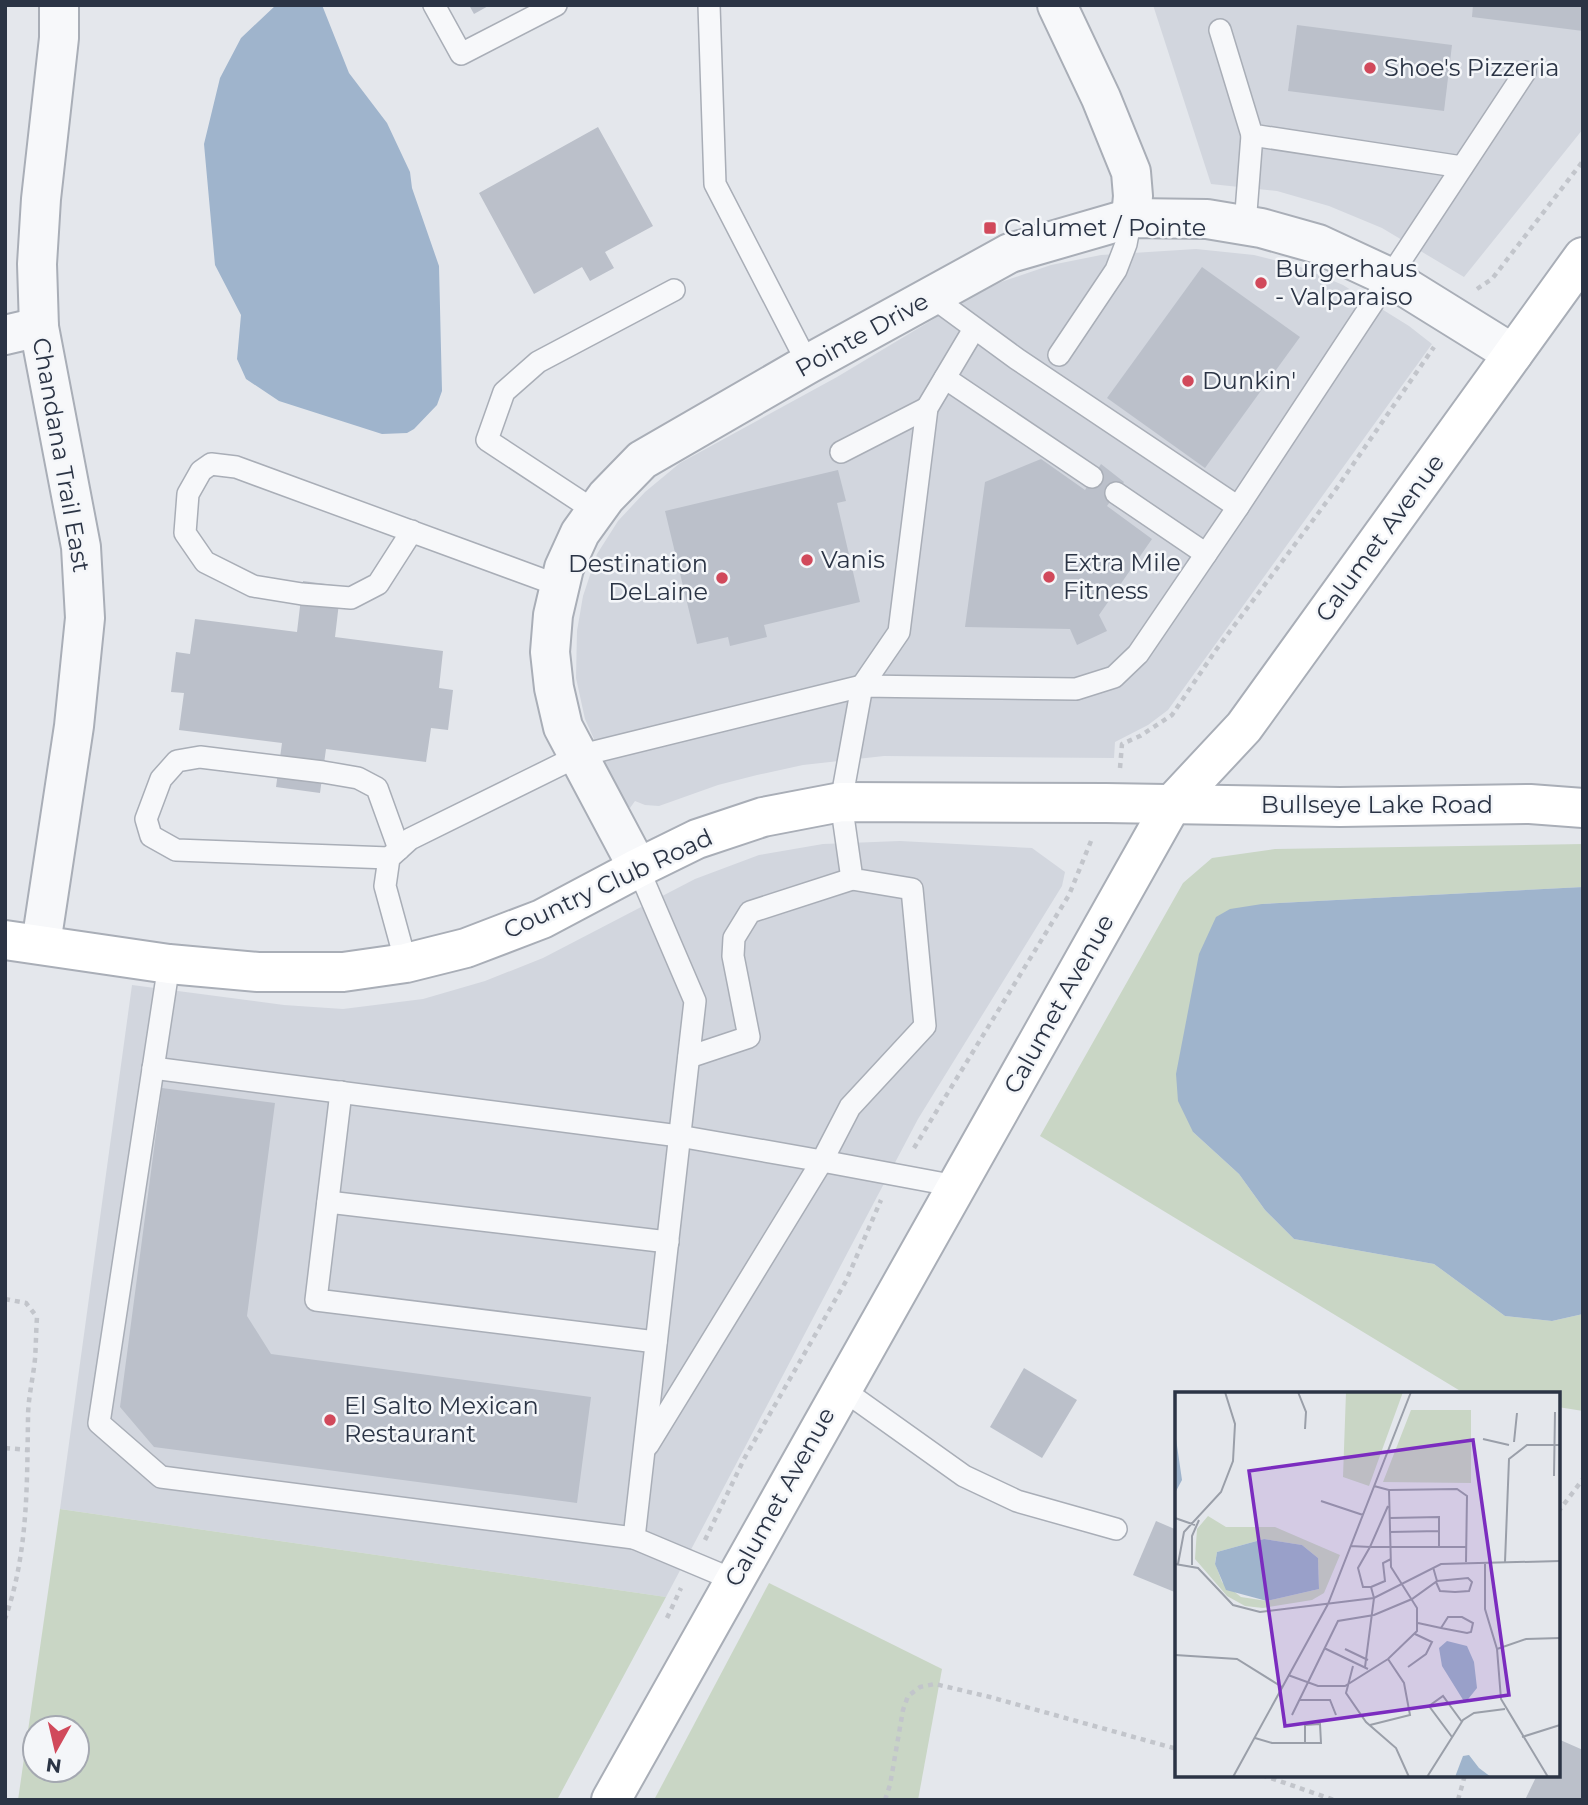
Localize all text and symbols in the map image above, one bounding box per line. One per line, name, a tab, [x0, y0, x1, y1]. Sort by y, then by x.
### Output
place label: Shoe's Pizzeria	[1384, 53, 1559, 82]
marker: Shoe's Pizzeria	[1362, 60, 1378, 76]
place label: Calumet / Pointe	[1004, 213, 1206, 242]
marker: Calumet / Pointe	[982, 220, 998, 236]
place label: Burgerhaus - Valparaiso	[1275, 254, 1417, 311]
marker: Burgerhaus - Valparaiso	[1253, 275, 1269, 291]
street label: Pointe Drive	[790, 286, 933, 383]
street label: Chandana Trail East	[27, 335, 96, 575]
place label: Dunkin'	[1202, 366, 1296, 395]
marker: Dunkin'	[1180, 373, 1196, 389]
street label: Calumet Avenue	[1309, 448, 1450, 627]
place label: Vanis	[821, 545, 885, 574]
place label: Extra Mile Fitness	[1063, 548, 1181, 605]
place label: Destination DeLaine	[568, 549, 708, 606]
marker: Vanis	[799, 552, 815, 568]
marker: Extra Mile Fitness	[1041, 569, 1057, 585]
marker: Destination DeLaine	[714, 570, 730, 586]
street label: Bullseye Lake Road	[1261, 790, 1493, 819]
street label: Country Club Road	[499, 822, 717, 945]
street label: Calumet Avenue	[997, 909, 1120, 1098]
place label: El Salto Mexican Restaurant	[344, 1391, 539, 1448]
inset map	[1175, 1392, 1560, 1777]
street label: Calumet Avenue	[718, 1402, 841, 1591]
marker: El Salto Mexican Restaurant	[322, 1412, 338, 1428]
north arrow	[21, 1714, 91, 1784]
text: N	[44, 1753, 63, 1778]

